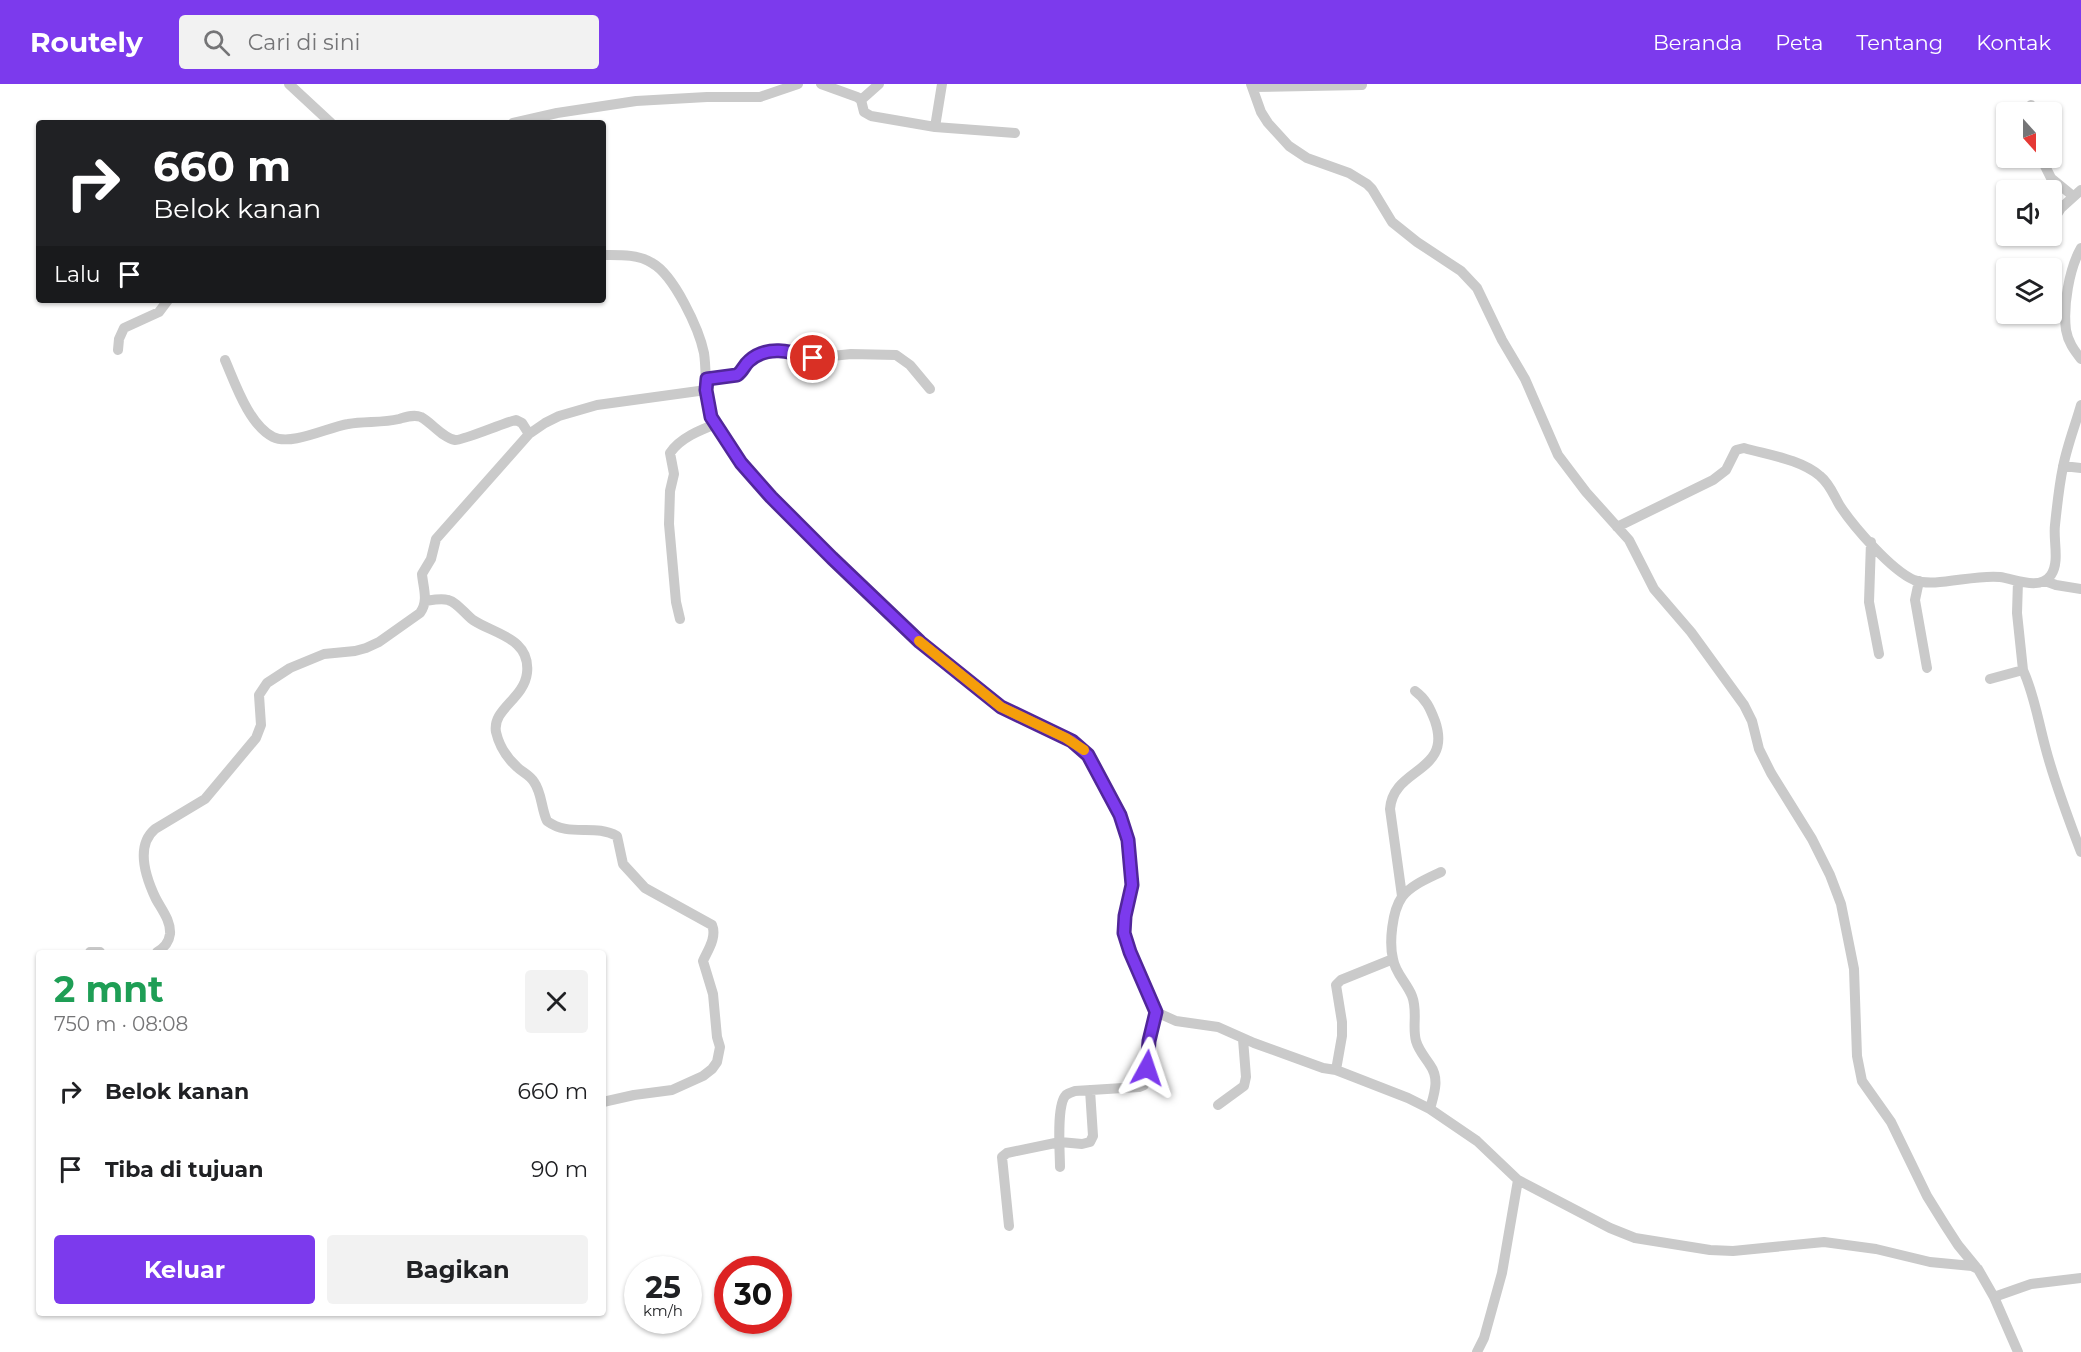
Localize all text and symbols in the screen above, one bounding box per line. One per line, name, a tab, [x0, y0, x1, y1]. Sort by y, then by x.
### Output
search box	[179, 15, 599, 69]
text: Routely	[30, 25, 143, 59]
icon: search	[200, 26, 233, 59]
text: Cari di sini	[248, 29, 361, 56]
text: Beranda	[1653, 30, 1742, 55]
text: Peta	[1775, 30, 1823, 55]
text: Tentang	[1856, 30, 1943, 55]
text: Kontak	[1976, 30, 2051, 55]
north arrow	[1996, 102, 2062, 168]
map controls	[1996, 102, 2062, 324]
text: 660 m	[153, 140, 291, 192]
icon: right	[54, 144, 132, 222]
button: sound	[1996, 180, 2062, 246]
text: Belok kanan	[153, 192, 321, 225]
icon: arrive	[113, 258, 146, 291]
button: layers	[1996, 258, 2062, 324]
text: Lalu	[54, 261, 101, 288]
pin	[787, 332, 838, 383]
icon: arrive	[796, 341, 829, 374]
text: 2 mnt	[54, 967, 164, 1011]
button: close	[525, 970, 588, 1033]
text: 750 m · 08:08	[54, 1012, 188, 1036]
position arrow	[1115, 1036, 1179, 1100]
icon: right	[54, 1075, 87, 1108]
text: Belok kanan	[105, 1078, 249, 1105]
text: 660 m	[518, 1078, 588, 1105]
icon: arrive	[54, 1153, 87, 1186]
text: Tiba di tujuan	[105, 1156, 263, 1183]
text: 90 m	[531, 1156, 588, 1183]
button: Keluar	[54, 1235, 315, 1304]
button: Bagikan	[327, 1235, 588, 1304]
speed limit sign: 30	[714, 1256, 792, 1334]
text: 25	[645, 1269, 681, 1306]
text: km/h	[643, 1301, 683, 1320]

